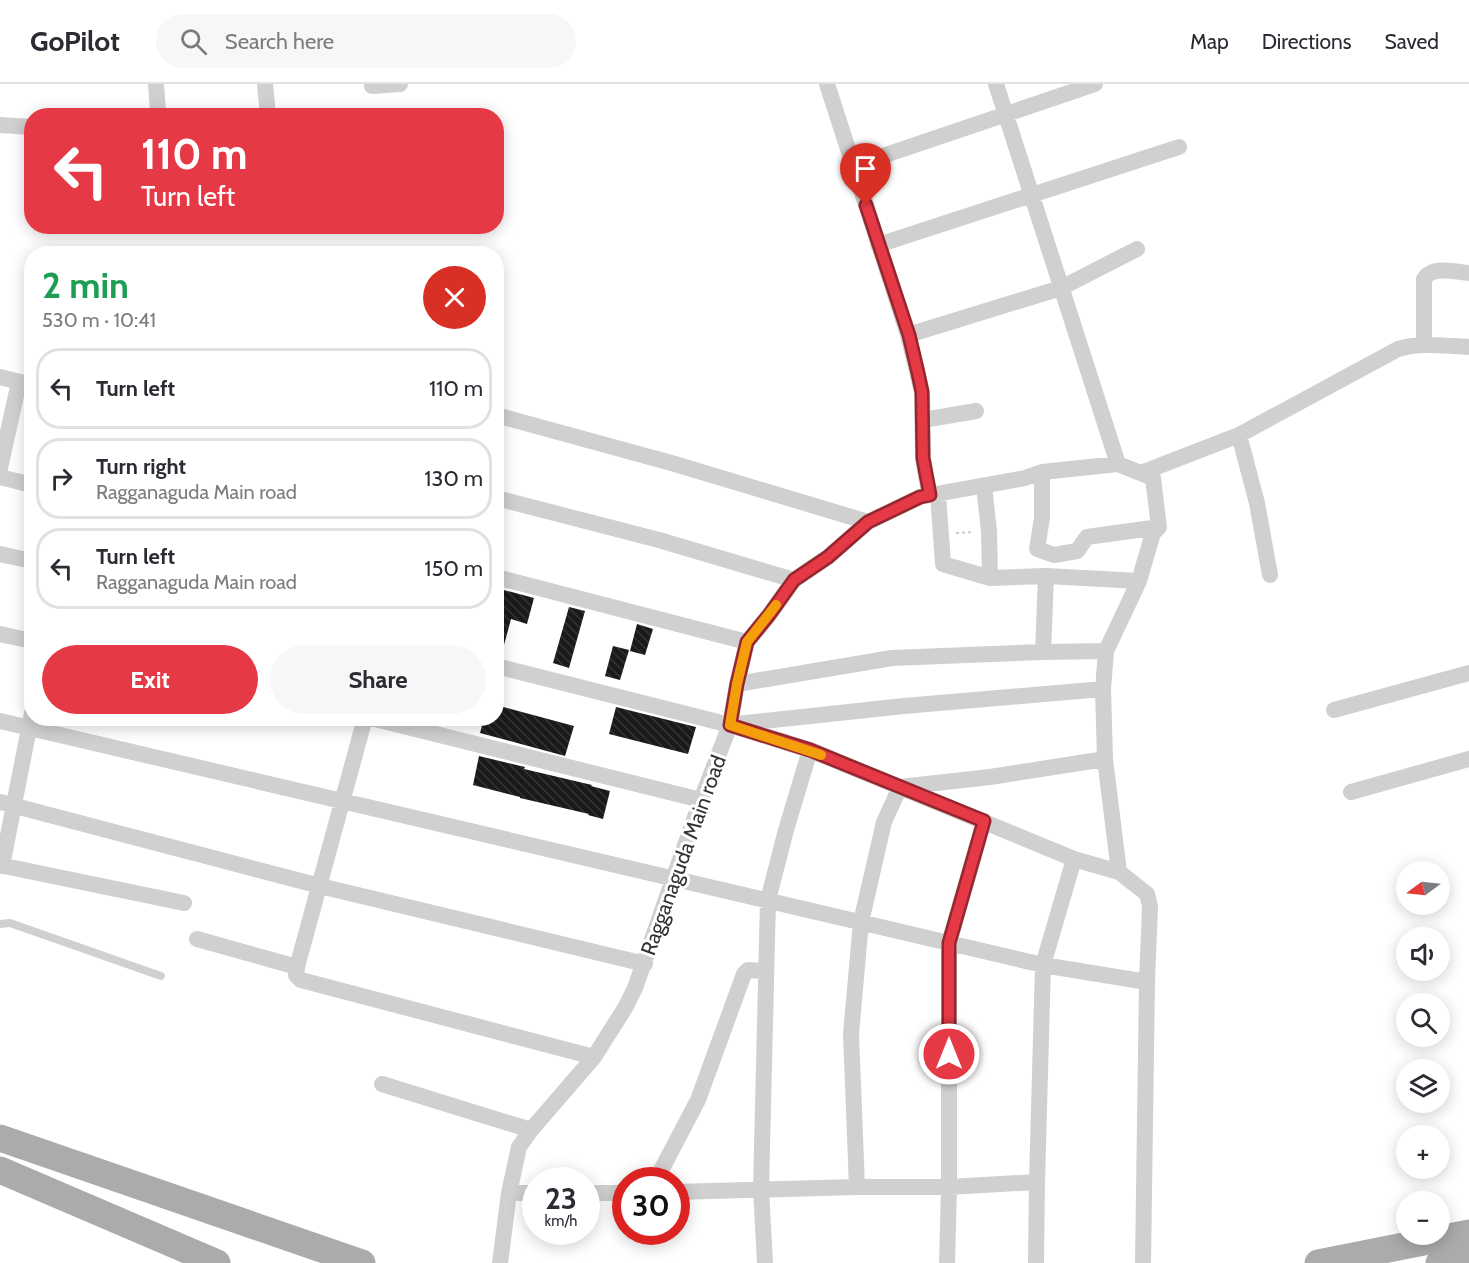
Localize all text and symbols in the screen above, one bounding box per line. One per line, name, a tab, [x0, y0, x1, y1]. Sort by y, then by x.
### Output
search box	[156, 14, 576, 68]
text: GoPilot	[30, 24, 120, 58]
icon: search	[177, 25, 210, 58]
text: Search here	[225, 28, 334, 55]
text: Map	[1190, 29, 1229, 54]
text: Directions	[1262, 29, 1351, 54]
text: Saved	[1384, 29, 1439, 54]
text: 110 m	[141, 128, 248, 180]
icon: left	[42, 132, 120, 210]
pin	[840, 143, 891, 205]
icon: arrive	[849, 152, 882, 185]
text: Turn left	[141, 180, 235, 213]
text: 2 min	[42, 263, 129, 307]
button: close	[423, 266, 486, 329]
text: 530 m · 10:41	[42, 308, 156, 332]
icon: left	[45, 372, 78, 405]
text: Turn left	[96, 375, 175, 402]
text: 110 m	[429, 375, 483, 402]
text: Turn right	[96, 453, 186, 480]
icon: right	[45, 462, 78, 495]
text: 130 m	[424, 465, 483, 492]
text: Ragganaguda Main road	[96, 480, 297, 504]
text: Turn left	[96, 543, 175, 570]
icon: left	[45, 552, 78, 585]
text: 150 m	[424, 555, 483, 582]
text: Ragganaguda Main road	[96, 570, 297, 594]
button: Exit	[42, 645, 258, 714]
button: Share	[270, 645, 486, 714]
street label: Ragganaguda Main road	[635, 752, 731, 958]
north arrow	[1396, 861, 1450, 915]
map controls	[1396, 861, 1450, 1245]
button: sound	[1396, 927, 1450, 981]
button: search	[1396, 993, 1450, 1047]
position arrow	[917, 1022, 981, 1086]
button: layers	[1396, 1059, 1450, 1113]
button: +	[1396, 1125, 1450, 1179]
speed limit sign: 30	[612, 1167, 690, 1245]
text: 23	[545, 1180, 577, 1217]
button: −	[1396, 1191, 1450, 1245]
text: km/h	[545, 1212, 577, 1230]

